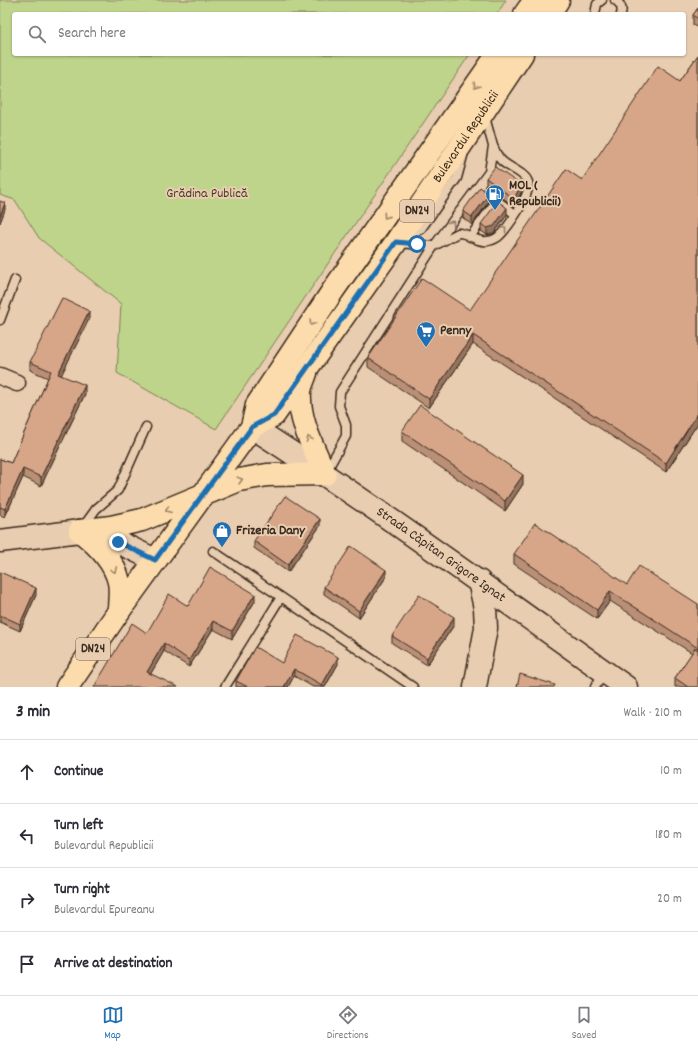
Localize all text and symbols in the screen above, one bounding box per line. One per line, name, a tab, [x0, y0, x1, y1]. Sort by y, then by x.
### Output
search box	[12, 12, 686, 56]
icon: search	[26, 23, 48, 45]
text: Search here	[58, 23, 126, 45]
one-way arrow	[473, 82, 481, 89]
street label: Bulevardul Republicii	[428, 87, 505, 187]
place label: MOL ( Republicii)	[509, 176, 561, 212]
fuel station icon: MOL ( Republicii)	[484, 183, 506, 211]
park label: Grădina Publică	[166, 184, 248, 204]
road number: DN24	[400, 200, 434, 222]
one-way arrow	[384, 212, 391, 219]
one-way arrow	[447, 221, 454, 228]
one-way arrow	[500, 226, 507, 233]
route start	[408, 235, 426, 253]
one-way arrow	[309, 319, 317, 326]
supermarket icon: Penny	[415, 320, 437, 348]
place label: Penny	[440, 321, 472, 341]
one-way arrow	[306, 435, 314, 442]
one-way arrow	[237, 476, 244, 485]
street label: Strada Căpitan Grigore Ignat	[372, 502, 509, 608]
one-way arrow	[165, 505, 173, 513]
shop icon: Frizeria Dany	[211, 520, 233, 548]
place label: Frizeria Dany	[236, 521, 306, 541]
route end	[109, 533, 127, 551]
one-way arrow	[109, 565, 117, 573]
road number: DN24	[76, 638, 110, 660]
text: 3 min	[16, 701, 50, 725]
text: Walk · 210 m	[624, 704, 682, 723]
icon: ahead	[16, 761, 38, 783]
text: Continue	[54, 761, 103, 783]
text: 10 m	[660, 762, 682, 781]
text: Turn left	[54, 815, 103, 837]
icon: left	[16, 825, 38, 847]
text: 180 m	[655, 826, 682, 845]
text: Bulevardul Republicii	[54, 837, 153, 856]
text: Turn right	[54, 879, 110, 901]
icon: right	[16, 889, 38, 911]
text: 20 m	[657, 890, 682, 909]
text: Bulevardul Epureanu	[54, 901, 154, 920]
icon: arrive	[16, 953, 38, 975]
text: Arrive at destination	[54, 953, 172, 975]
tab: Map	[102, 1004, 124, 1044]
tab: Directions	[327, 1004, 369, 1044]
tab: Saved	[572, 1004, 596, 1044]

